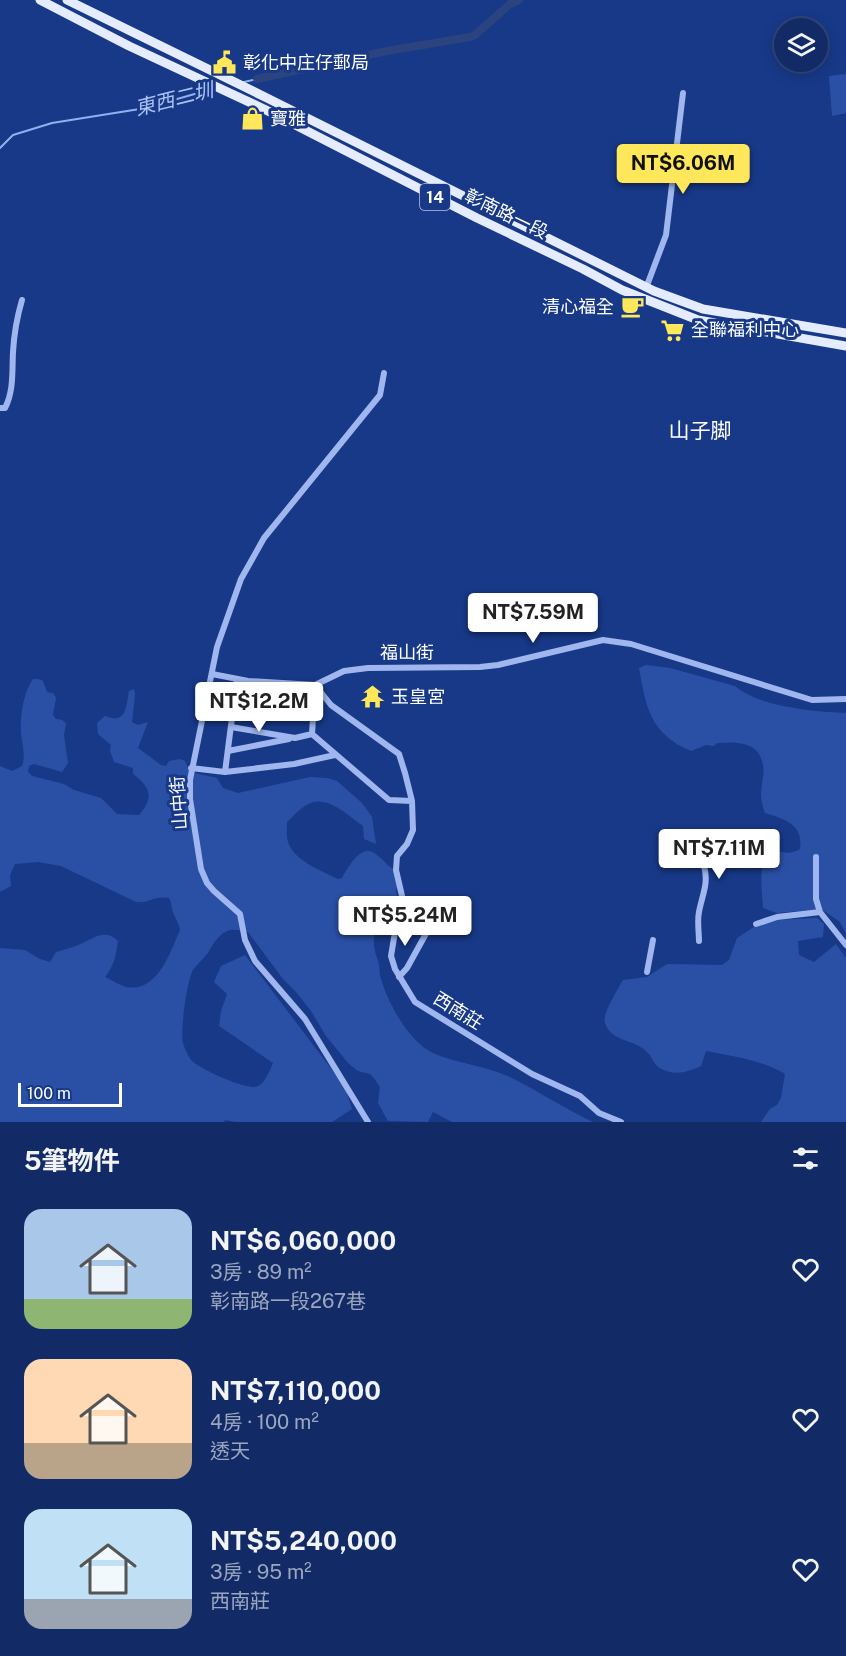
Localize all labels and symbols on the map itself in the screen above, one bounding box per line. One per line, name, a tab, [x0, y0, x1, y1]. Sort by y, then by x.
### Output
public building icon: 彰化中庄仔郵局	[212, 50, 238, 76]
place label: 彰化中庄仔郵局	[243, 52, 369, 73]
water label: 東西二圳	[132, 77, 219, 120]
shop icon: 寶雅	[239, 106, 265, 132]
place label: 寶雅	[270, 108, 306, 129]
pin: NT$6.06M	[621, 144, 745, 195]
road number: 14	[420, 184, 450, 210]
street label: 彰南路一段	[461, 184, 551, 243]
cafe icon: 清心福全	[619, 294, 645, 320]
place label: 清心福全	[542, 296, 614, 317]
supermarket icon: 全聯福利中心	[660, 317, 686, 343]
place label: 全聯福利中心	[691, 319, 799, 340]
district label: 山子脚	[669, 418, 732, 443]
pin: NT$7.59M	[471, 593, 595, 644]
street label: 福山街	[380, 642, 434, 663]
pin: NT$12.2M	[197, 682, 321, 733]
temple icon: 玉皇宮	[360, 684, 386, 710]
place label: 玉皇宮	[391, 686, 445, 707]
street label: 山中街	[166, 775, 191, 831]
pin: NT$7.11M	[657, 829, 781, 880]
pin: NT$5.24M	[343, 896, 467, 947]
street label: 西南莊	[430, 987, 487, 1034]
scale bar	[18, 1080, 122, 1108]

